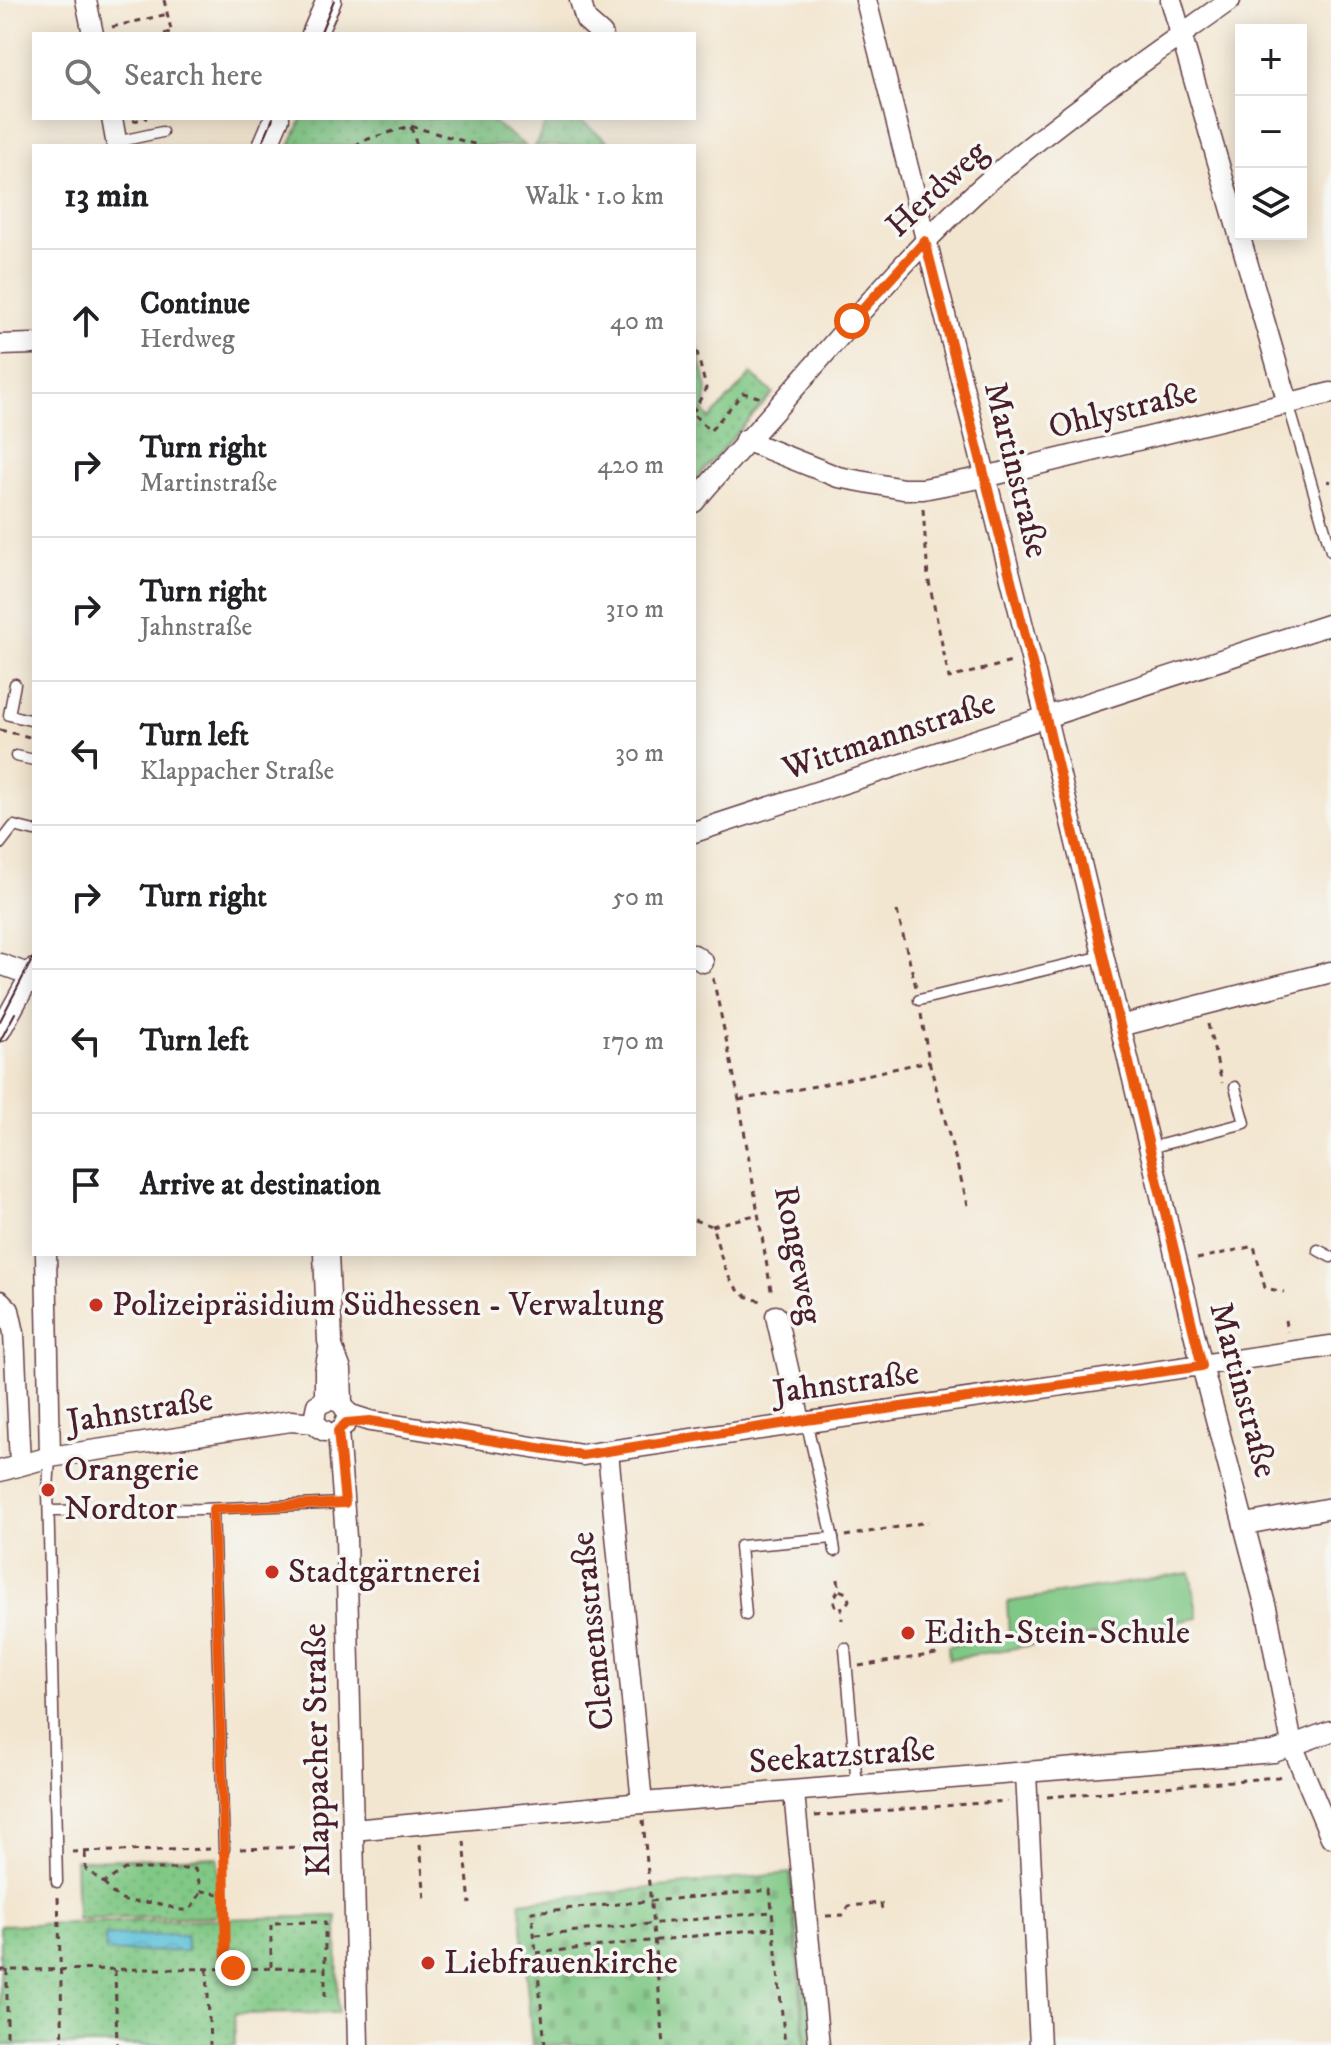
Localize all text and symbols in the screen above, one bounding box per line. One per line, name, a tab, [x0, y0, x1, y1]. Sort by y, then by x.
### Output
map controls	[1235, 24, 1307, 240]
button: +	[1235, 24, 1307, 96]
search box	[32, 32, 696, 120]
icon: search	[60, 54, 104, 98]
text: Search here	[124, 58, 263, 95]
button: −	[1235, 96, 1307, 168]
street label: Herdweg	[877, 131, 997, 247]
button: layers	[1235, 168, 1307, 240]
text: 13 min	[64, 175, 149, 217]
text: Walk · 1.0 km	[525, 180, 664, 213]
text: Continue	[140, 286, 250, 323]
icon: ahead	[64, 299, 108, 343]
route start	[834, 303, 870, 339]
text: 40 m	[610, 305, 664, 338]
text: Herdweg	[140, 323, 235, 356]
street label: Ohlystraße	[1044, 371, 1202, 449]
street label: Martinstraße	[974, 378, 1058, 562]
text: Turn right	[140, 430, 267, 467]
icon: right	[64, 443, 108, 487]
text: 420 m	[597, 449, 664, 482]
text: Martinstraße	[140, 467, 277, 500]
text: Turn right	[140, 574, 267, 611]
icon: right	[64, 587, 108, 631]
text: 310 m	[606, 593, 664, 626]
text: Jahnstraße	[140, 611, 252, 644]
street label: Wittmannstraße	[776, 682, 1001, 790]
text: Turn left	[140, 718, 249, 755]
icon: left	[64, 731, 108, 775]
text: 30 m	[615, 737, 664, 770]
text: Klappacher Straße	[140, 755, 334, 788]
icon: right	[64, 875, 108, 919]
text: Turn right	[140, 879, 267, 916]
text: 50 m	[612, 881, 664, 914]
icon: left	[64, 1019, 108, 1063]
text: Turn left	[140, 1023, 249, 1060]
text: 170 m	[602, 1025, 664, 1058]
icon: arrive	[64, 1163, 108, 1207]
text: Arrive at destination	[140, 1167, 381, 1204]
street label: Rongeweg	[764, 1182, 832, 1328]
place label: Polizeipräsidium Südhessen - Verwaltung	[112, 1284, 664, 1326]
marker: Polizeipräsidium Südhessen - Verwaltung	[87, 1296, 105, 1314]
street label: Martinstraße	[1199, 1298, 1287, 1482]
street label: Jahnstraße	[767, 1352, 922, 1414]
street label: Jahnstraße	[61, 1379, 216, 1444]
place label: Orangerie Nordtor	[64, 1449, 199, 1530]
marker: Orangerie Nordtor	[39, 1481, 57, 1499]
street label: Clemensstraße	[562, 1530, 624, 1732]
place label: Stadtgärtnerei	[288, 1551, 481, 1593]
marker: Stadtgärtnerei	[263, 1563, 281, 1581]
place label: Edith-Stein-Schule	[924, 1612, 1190, 1654]
street label: Klappacher Straße	[294, 1623, 340, 1877]
marker: Edith-Stein-Schule	[899, 1624, 917, 1642]
street label: Seekatzstraße	[747, 1729, 937, 1783]
place label: Liebfrauenkirche	[444, 1942, 678, 1984]
route end	[215, 1950, 251, 1986]
marker: Liebfrauenkirche	[419, 1954, 437, 1972]

